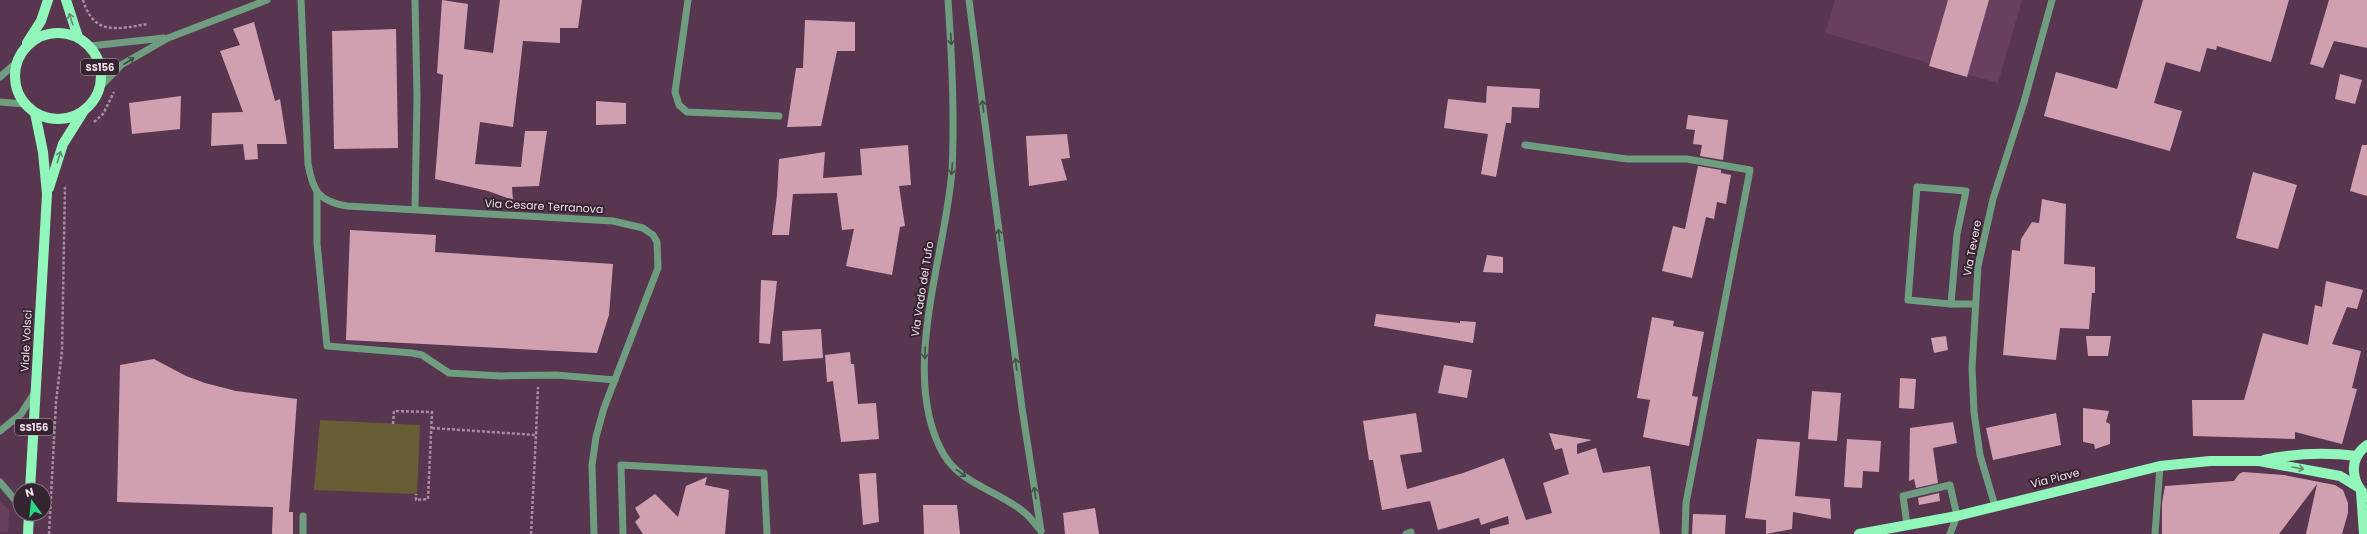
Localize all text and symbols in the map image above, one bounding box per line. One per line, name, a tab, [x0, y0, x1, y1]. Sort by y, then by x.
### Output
one-way arrow	[67, 13, 75, 25]
one-way arrow	[947, 32, 954, 45]
one-way arrow	[123, 56, 134, 65]
road number: SS156	[81, 59, 119, 75]
one-way arrow	[979, 100, 987, 113]
one-way arrow	[56, 150, 63, 163]
one-way arrow	[948, 162, 955, 175]
street label: Via Cesare Terranova	[484, 195, 604, 217]
street label: Via Tevere	[1959, 218, 1985, 278]
one-way arrow	[996, 229, 1003, 242]
street label: Via Vado del Tufo	[907, 240, 937, 338]
street label: Viale Volsci	[16, 309, 36, 373]
one-way arrow	[921, 346, 929, 359]
one-way arrow	[1012, 358, 1020, 371]
road number: SS156	[15, 419, 53, 435]
street label: Via Piave	[2029, 464, 2081, 492]
one-way arrow	[2291, 464, 2304, 472]
one-way arrow	[955, 469, 966, 477]
north arrow	[12, 482, 52, 522]
text: N	[23, 484, 35, 501]
one-way arrow	[1031, 486, 1039, 499]

